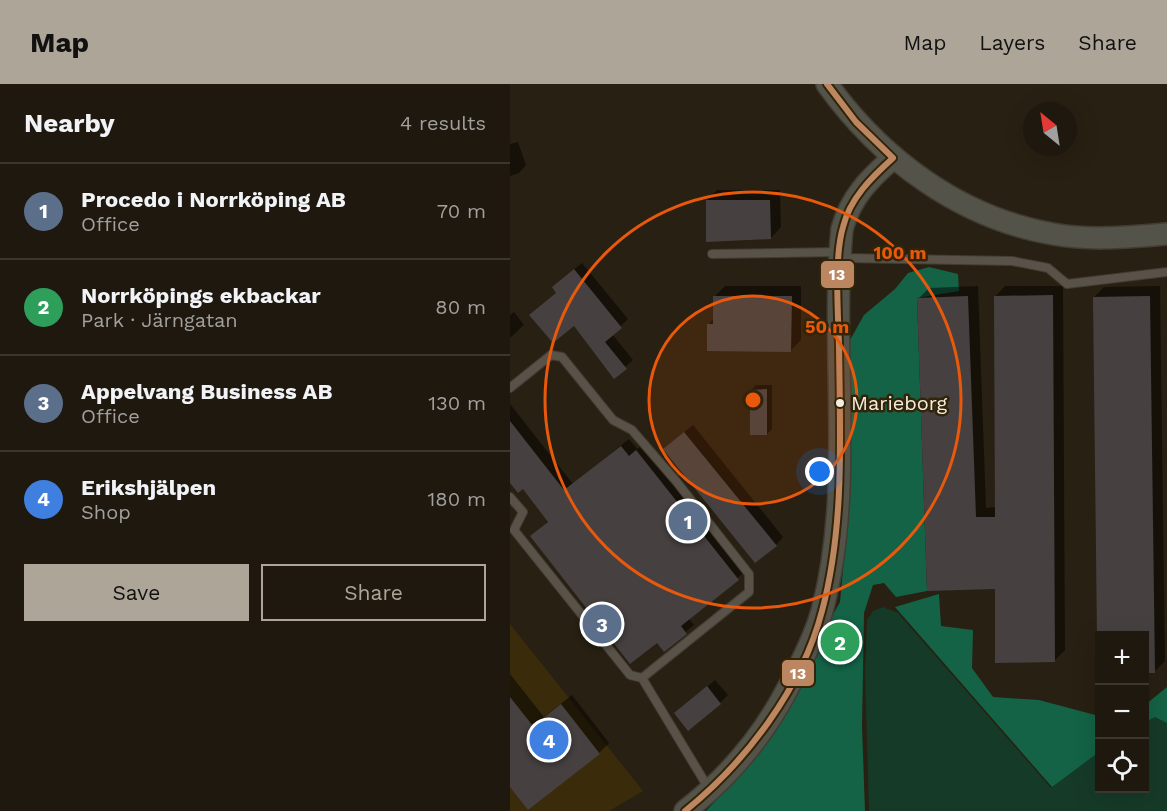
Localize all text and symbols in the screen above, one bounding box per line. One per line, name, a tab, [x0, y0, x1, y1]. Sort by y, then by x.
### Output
text: Map	[30, 26, 89, 59]
text: Map	[903, 30, 946, 55]
text: Layers	[979, 30, 1045, 55]
text: Share	[1078, 30, 1137, 55]
north arrow	[1023, 102, 1077, 156]
text: Nearby	[24, 108, 115, 138]
text: 4 results	[400, 111, 486, 135]
text: Procedo i Norrköping AB	[81, 187, 346, 212]
text: 1	[39, 199, 48, 223]
text: 70 m	[437, 199, 486, 223]
text: Office	[81, 212, 140, 236]
text: 100 m	[873, 242, 927, 263]
line badge: 13	[820, 260, 855, 289]
text: 13	[829, 265, 845, 284]
text: Norrköpings ekbackar	[81, 283, 321, 308]
text: 2	[38, 295, 49, 319]
text: 80 m	[435, 295, 486, 319]
text: Park · Järngatan	[81, 308, 238, 332]
text: 50 m	[805, 316, 849, 337]
text: Appelvang Business AB	[81, 379, 333, 404]
centre of rings	[743, 390, 763, 410]
text: 3	[38, 391, 49, 415]
text: 130 m	[428, 391, 486, 415]
place label: Marieborg	[851, 391, 947, 415]
marker: Marieborg	[834, 397, 846, 409]
text: Office	[81, 404, 140, 428]
your location	[805, 457, 834, 486]
text: Erikshjälpen	[81, 475, 216, 500]
text: 4	[37, 487, 50, 511]
text: 180 m	[428, 487, 486, 511]
pin: 1	[668, 498, 708, 544]
text: Shop	[81, 500, 131, 524]
button: Save	[24, 564, 249, 621]
button: Share	[261, 564, 486, 621]
pin: 3	[582, 602, 622, 646]
pin: 2	[820, 620, 860, 664]
map controls	[1095, 631, 1149, 793]
button: +	[1095, 631, 1149, 685]
line badge: 13	[781, 659, 815, 687]
text: 13	[790, 664, 806, 683]
button: −	[1095, 685, 1149, 739]
pin: 4	[530, 718, 568, 762]
button: locate	[1095, 739, 1149, 793]

